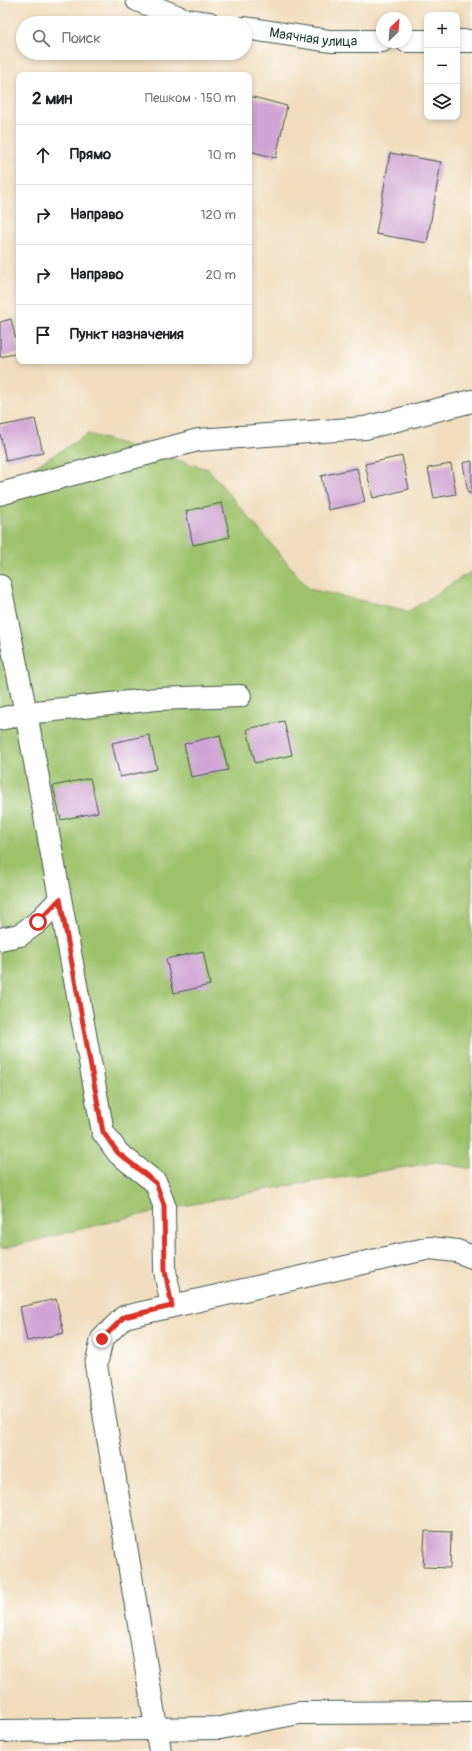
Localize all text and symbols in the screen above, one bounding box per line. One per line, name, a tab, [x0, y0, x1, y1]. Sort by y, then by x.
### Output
north arrow	[376, 12, 412, 48]
map controls	[424, 12, 460, 120]
button: +	[424, 12, 460, 48]
search box	[16, 16, 252, 60]
street label: Маячная улица	[268, 23, 357, 50]
icon: search	[30, 27, 52, 49]
text: Поиск	[62, 29, 101, 48]
button: −	[424, 48, 460, 84]
button: layers	[424, 84, 460, 120]
text: 2 мин	[32, 88, 72, 109]
text: Пешком · 150 m	[145, 90, 236, 106]
icon: ahead	[32, 144, 54, 166]
text: Прямо	[70, 145, 111, 164]
text: 10 m	[208, 147, 236, 163]
icon: right	[32, 204, 54, 226]
text: Направо	[70, 205, 124, 224]
text: 120 m	[200, 207, 236, 223]
icon: right	[32, 264, 54, 286]
text: Направо	[70, 265, 124, 284]
text: 20 m	[205, 267, 236, 283]
icon: arrive	[32, 324, 54, 346]
text: Пункт назначения	[70, 325, 184, 344]
route start	[29, 913, 47, 931]
route end	[93, 1330, 111, 1348]

